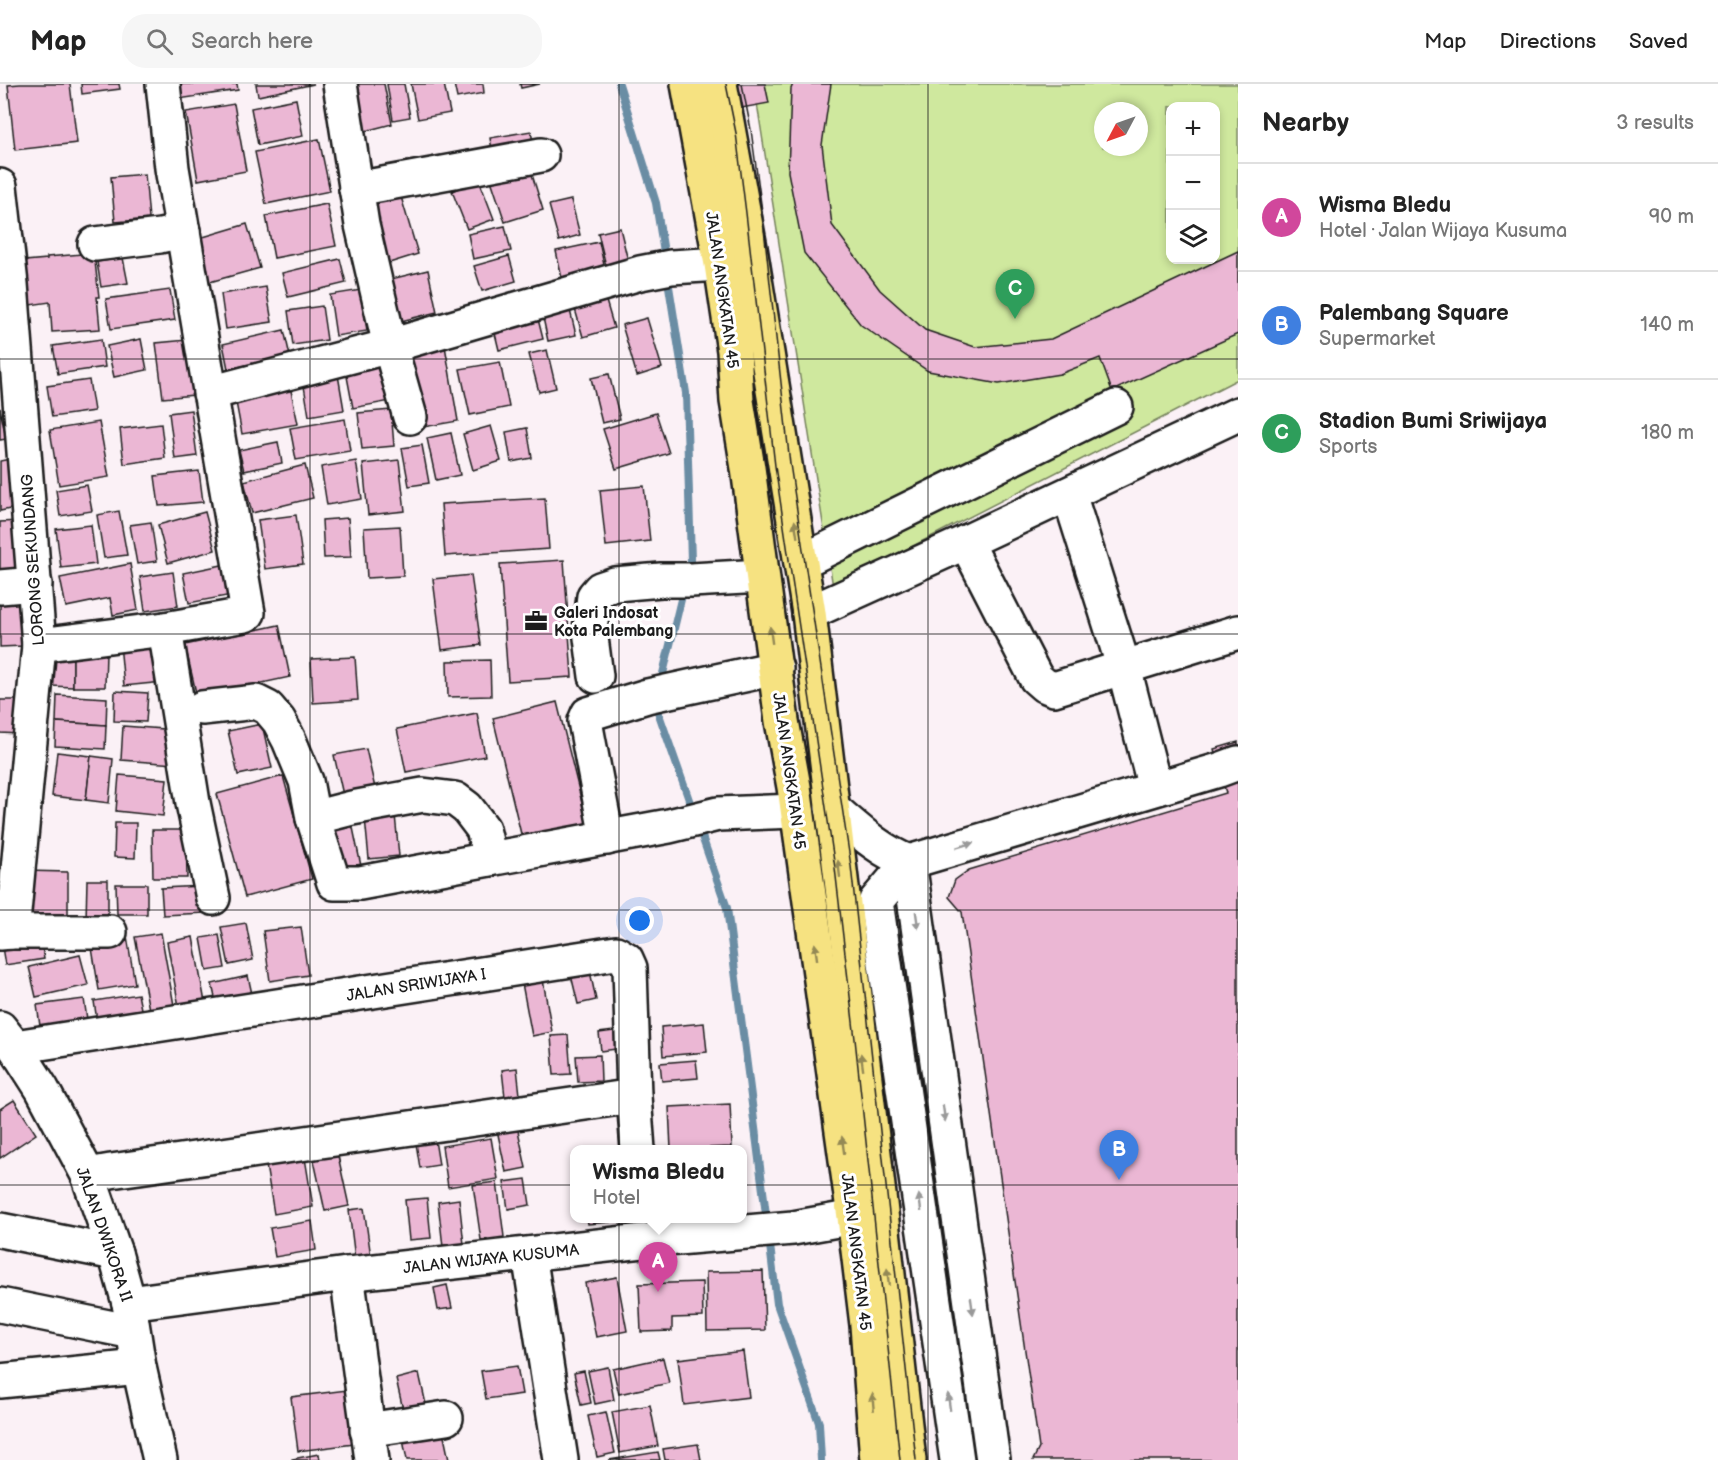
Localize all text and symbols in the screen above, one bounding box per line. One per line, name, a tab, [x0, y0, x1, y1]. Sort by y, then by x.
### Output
search box	[122, 14, 542, 68]
text: Map	[30, 25, 86, 58]
icon: search	[143, 25, 176, 58]
text: Search here	[191, 28, 313, 55]
text: Map	[1424, 29, 1467, 54]
text: Directions	[1500, 29, 1596, 54]
text: Saved	[1629, 29, 1688, 54]
north arrow	[1094, 102, 1148, 156]
map controls	[1166, 102, 1220, 264]
button: +	[1166, 102, 1220, 156]
text: Nearby	[1262, 108, 1349, 139]
text: 3 results	[1616, 111, 1694, 135]
button: −	[1166, 156, 1220, 210]
text: Wisma Bledu	[1319, 192, 1451, 219]
text: A	[1275, 205, 1288, 229]
text: 90 m	[1649, 205, 1694, 229]
button: layers	[1166, 210, 1220, 264]
street label: JALAN ANGKATAN 45	[701, 211, 742, 370]
text: Hotel · Jalan Wijaya Kusuma	[1319, 219, 1567, 243]
pin: C	[996, 270, 1034, 319]
text: Palembang Square	[1319, 300, 1509, 327]
text: B	[1274, 313, 1289, 337]
text: 140 m	[1640, 313, 1694, 337]
text: Supermarket	[1319, 327, 1435, 351]
text: Stadion Bumi Sriwijaya	[1319, 408, 1547, 435]
text: C	[1274, 421, 1289, 445]
text: 180 m	[1641, 421, 1694, 445]
text: Sports	[1319, 435, 1377, 459]
street label: LORONG SEKUNDANG	[18, 474, 49, 646]
one-way arrow	[791, 520, 800, 539]
place label: Galeri Indosat Kota Palembang	[554, 604, 673, 641]
office icon: Galeri Indosat Kota Palembang	[523, 608, 549, 634]
one-way arrow	[766, 625, 775, 644]
street label: JALAN ANGKATAN 45	[768, 692, 809, 851]
one-way arrow	[956, 840, 974, 849]
one-way arrow	[834, 859, 843, 878]
your location	[625, 906, 654, 935]
one-way arrow	[912, 911, 922, 930]
one-way arrow	[812, 943, 821, 962]
street label: JALAN SRIWIJAYA I	[345, 965, 487, 1006]
one-way arrow	[858, 1053, 867, 1072]
one-way arrow	[940, 1104, 949, 1123]
pin: B	[1100, 1130, 1138, 1180]
one-way arrow	[839, 1136, 848, 1155]
popup	[570, 1145, 747, 1223]
text: Wisma Bledu	[593, 1159, 724, 1186]
street label: JALAN DWIKORA II	[72, 1165, 136, 1304]
street label: JALAN ANGKATAN 45	[836, 1173, 875, 1332]
text: Hotel	[593, 1186, 640, 1210]
one-way arrow	[915, 1194, 924, 1213]
street label: JALAN WIJAYA KUSUMA	[402, 1241, 580, 1278]
pin: A	[638, 1242, 678, 1292]
one-way arrow	[883, 1267, 893, 1286]
one-way arrow	[967, 1297, 976, 1316]
one-way arrow	[868, 1392, 877, 1411]
one-way arrow	[944, 1392, 953, 1411]

